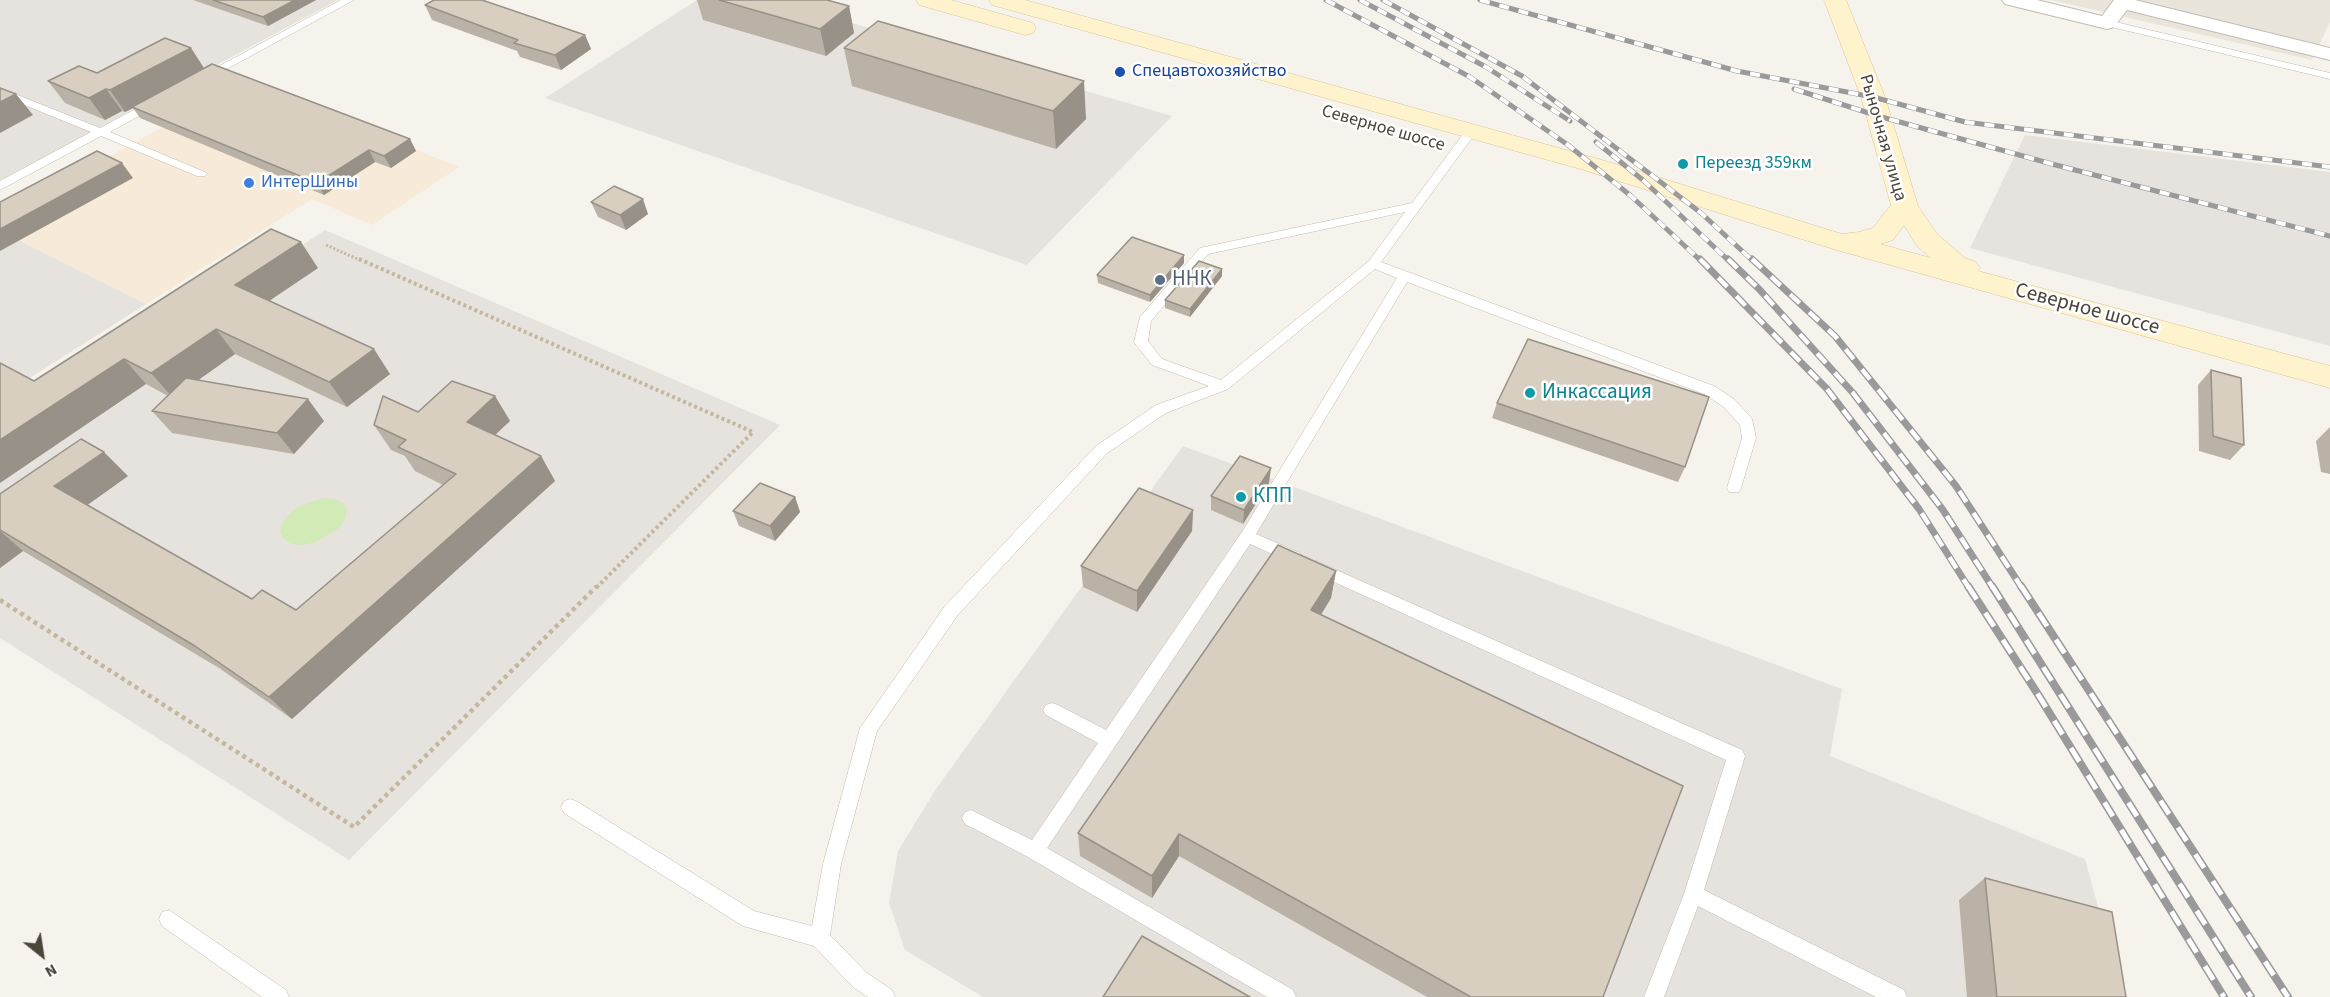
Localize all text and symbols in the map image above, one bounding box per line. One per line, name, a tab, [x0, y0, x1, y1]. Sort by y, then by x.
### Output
place label: Спецавтохозяйство	[1132, 61, 1286, 83]
marker: Спецавтохозяйство	[1113, 65, 1127, 79]
street label: Рыночная улица	[1854, 72, 1910, 204]
street label: Северное шоссе	[1319, 101, 1447, 157]
place label: Переезд 359км	[1695, 153, 1812, 175]
marker: Переезд 359км	[1676, 157, 1690, 171]
place label: ИнтерШины	[261, 172, 358, 194]
marker: ИнтерШины	[242, 176, 256, 190]
place label: ННК	[1172, 267, 1212, 293]
marker: ННК	[1153, 273, 1167, 287]
street label: Северное шоссе	[2012, 279, 2162, 341]
place label: Инкассация	[1542, 380, 1652, 406]
marker: Инкассация	[1523, 386, 1537, 400]
place label: КПП	[1253, 484, 1292, 510]
marker: КПП	[1234, 490, 1248, 504]
north arrow	[12, 925, 72, 985]
text: N	[41, 958, 61, 983]

